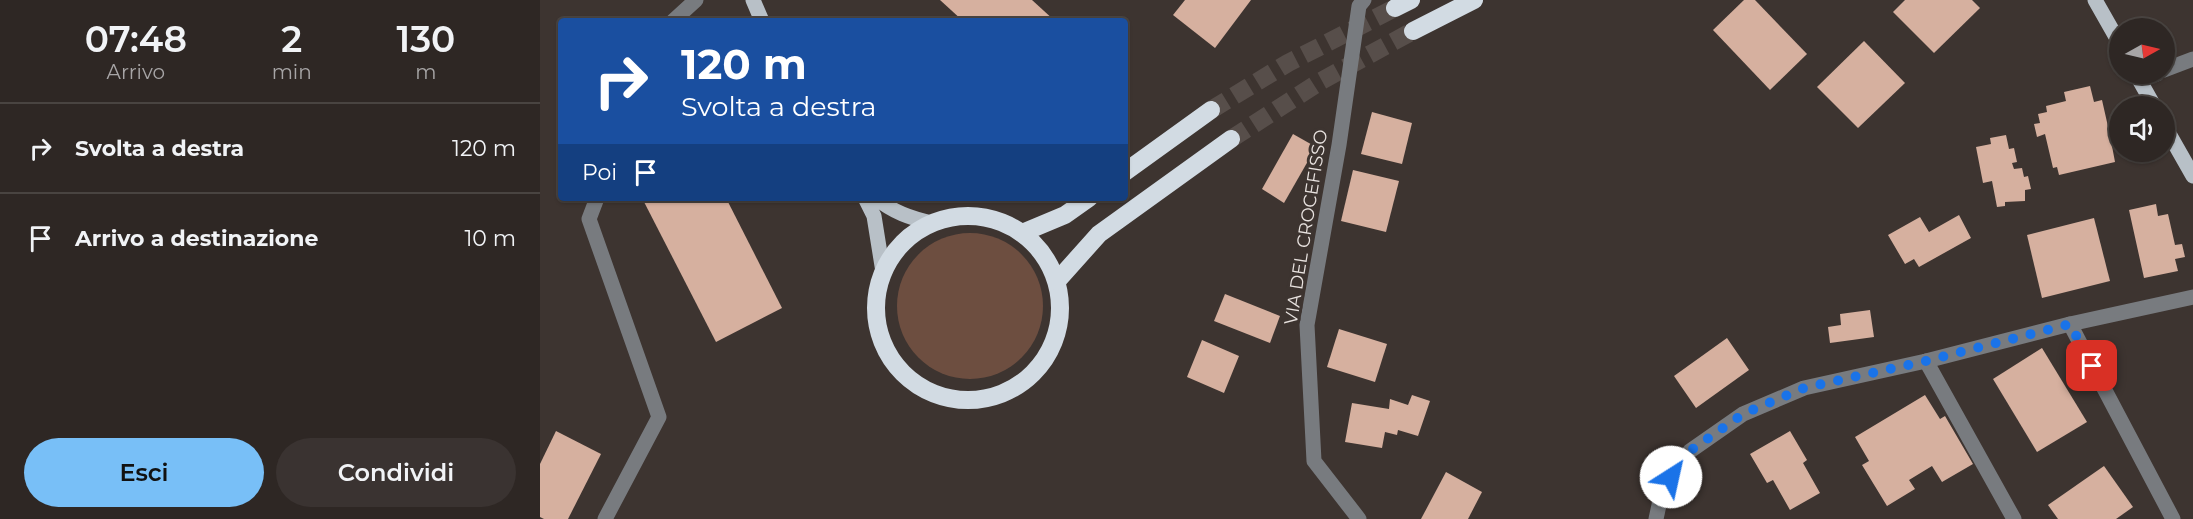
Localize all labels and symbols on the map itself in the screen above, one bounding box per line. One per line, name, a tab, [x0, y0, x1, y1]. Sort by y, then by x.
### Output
north arrow	[2109, 18, 2175, 84]
street label: VIA DEL CROCEFISSO	[1280, 128, 1332, 326]
pin	[2066, 340, 2117, 391]
position arrow	[1639, 445, 1703, 509]

